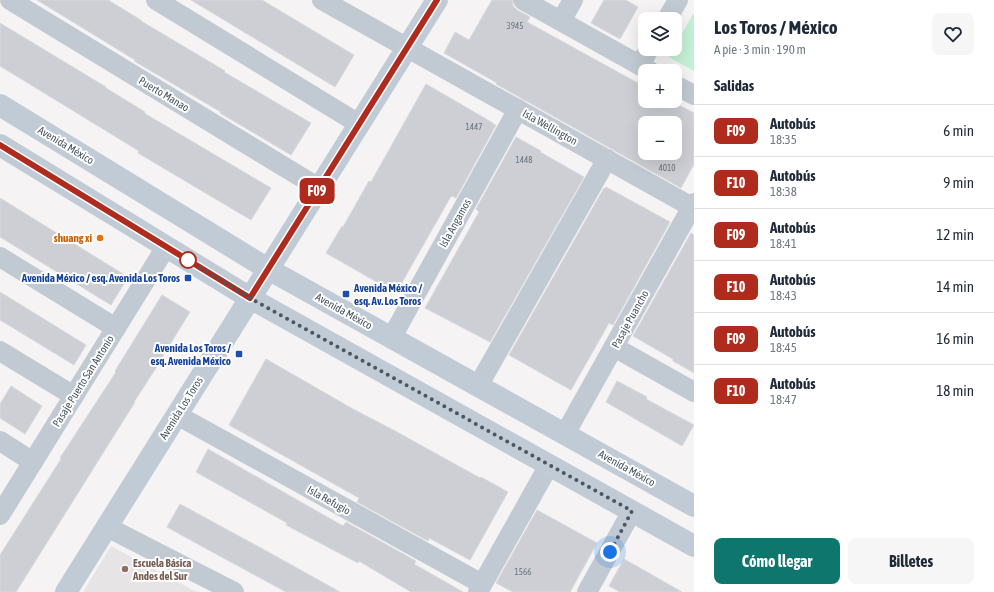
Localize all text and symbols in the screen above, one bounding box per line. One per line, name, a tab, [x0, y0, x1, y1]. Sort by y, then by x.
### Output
map controls	[638, 12, 682, 160]
button: layers	[638, 12, 682, 56]
button: heart	[932, 13, 974, 55]
text: Los Toros / México	[714, 16, 838, 38]
house number: 3945	[507, 21, 523, 31]
text: A pie · 3 min · 190 m	[714, 42, 806, 57]
button: +	[638, 64, 682, 108]
street label: Puerto Manao	[137, 74, 191, 114]
text: Salidas	[714, 77, 754, 94]
street label: Isla Wellington	[520, 107, 580, 147]
text: Autobús	[770, 115, 815, 132]
button: −	[638, 116, 682, 160]
house number: 1447	[466, 122, 482, 132]
text: 6 min	[943, 122, 974, 139]
text: F09	[727, 123, 745, 139]
street label: Avenida México	[36, 124, 96, 166]
text: 18:35	[770, 132, 797, 147]
house number: 1448	[516, 155, 532, 165]
house number: 4010	[659, 163, 675, 173]
text: Autobús	[770, 167, 815, 184]
text: 9 min	[943, 174, 974, 191]
text: F10	[727, 175, 745, 191]
line badge: F09	[294, 178, 340, 204]
text: F09	[308, 183, 326, 199]
text: 18:38	[770, 184, 797, 199]
street label: Isla Angamos	[437, 197, 473, 249]
text: Autobús	[770, 219, 815, 236]
text: 12 min	[936, 226, 974, 243]
text: F09	[727, 227, 745, 243]
place label: shuang xi	[54, 232, 92, 244]
marker: shuang xi	[95, 233, 105, 243]
text: 18:41	[770, 236, 797, 251]
unlabelled marker	[179, 251, 197, 269]
text: Autobús	[770, 271, 815, 288]
place label: Avenida México / esq. Avenida Los Toros	[21, 272, 180, 284]
marker: Avenida México / esq. Avenida Los Toros	[183, 273, 193, 283]
text: 14 min	[936, 278, 974, 295]
text: F10	[727, 279, 745, 295]
place label: Avenida México / esq. Av. Los Toros	[353, 282, 422, 307]
street label: Pasaje Puancho	[609, 288, 651, 350]
text: 18:43	[770, 288, 797, 303]
marker: Avenida México / esq. Av. Los Toros	[341, 289, 351, 299]
street label: Avenida México	[314, 290, 374, 332]
text: Autobús	[770, 323, 815, 340]
text: 16 min	[936, 330, 974, 347]
text: F09	[727, 331, 745, 347]
street label: Pasaje Puerto San Antonio	[50, 333, 116, 429]
text: 18:45	[770, 340, 797, 355]
place label: Avenida Los Toros / esq. Avenida México	[150, 342, 231, 367]
marker: Avenida Los Toros / esq. Avenida México	[234, 349, 244, 359]
street label: Avenida Los Toros	[157, 375, 205, 441]
text: Autobús	[770, 375, 815, 392]
text: 18 min	[936, 382, 974, 399]
text: F10	[727, 383, 745, 399]
text: 18:47	[770, 392, 797, 407]
street label: Avenida México	[597, 447, 657, 489]
street label: Isla Refugio	[305, 483, 353, 517]
button: Cómo llegar	[714, 538, 840, 584]
button: Billetes	[848, 538, 974, 584]
your location	[600, 542, 620, 562]
place label: Escuela Básica Andes del Sur	[132, 557, 191, 582]
marker: Escuela Básica Andes del Sur	[120, 564, 130, 574]
house number: 1566	[515, 567, 531, 577]

